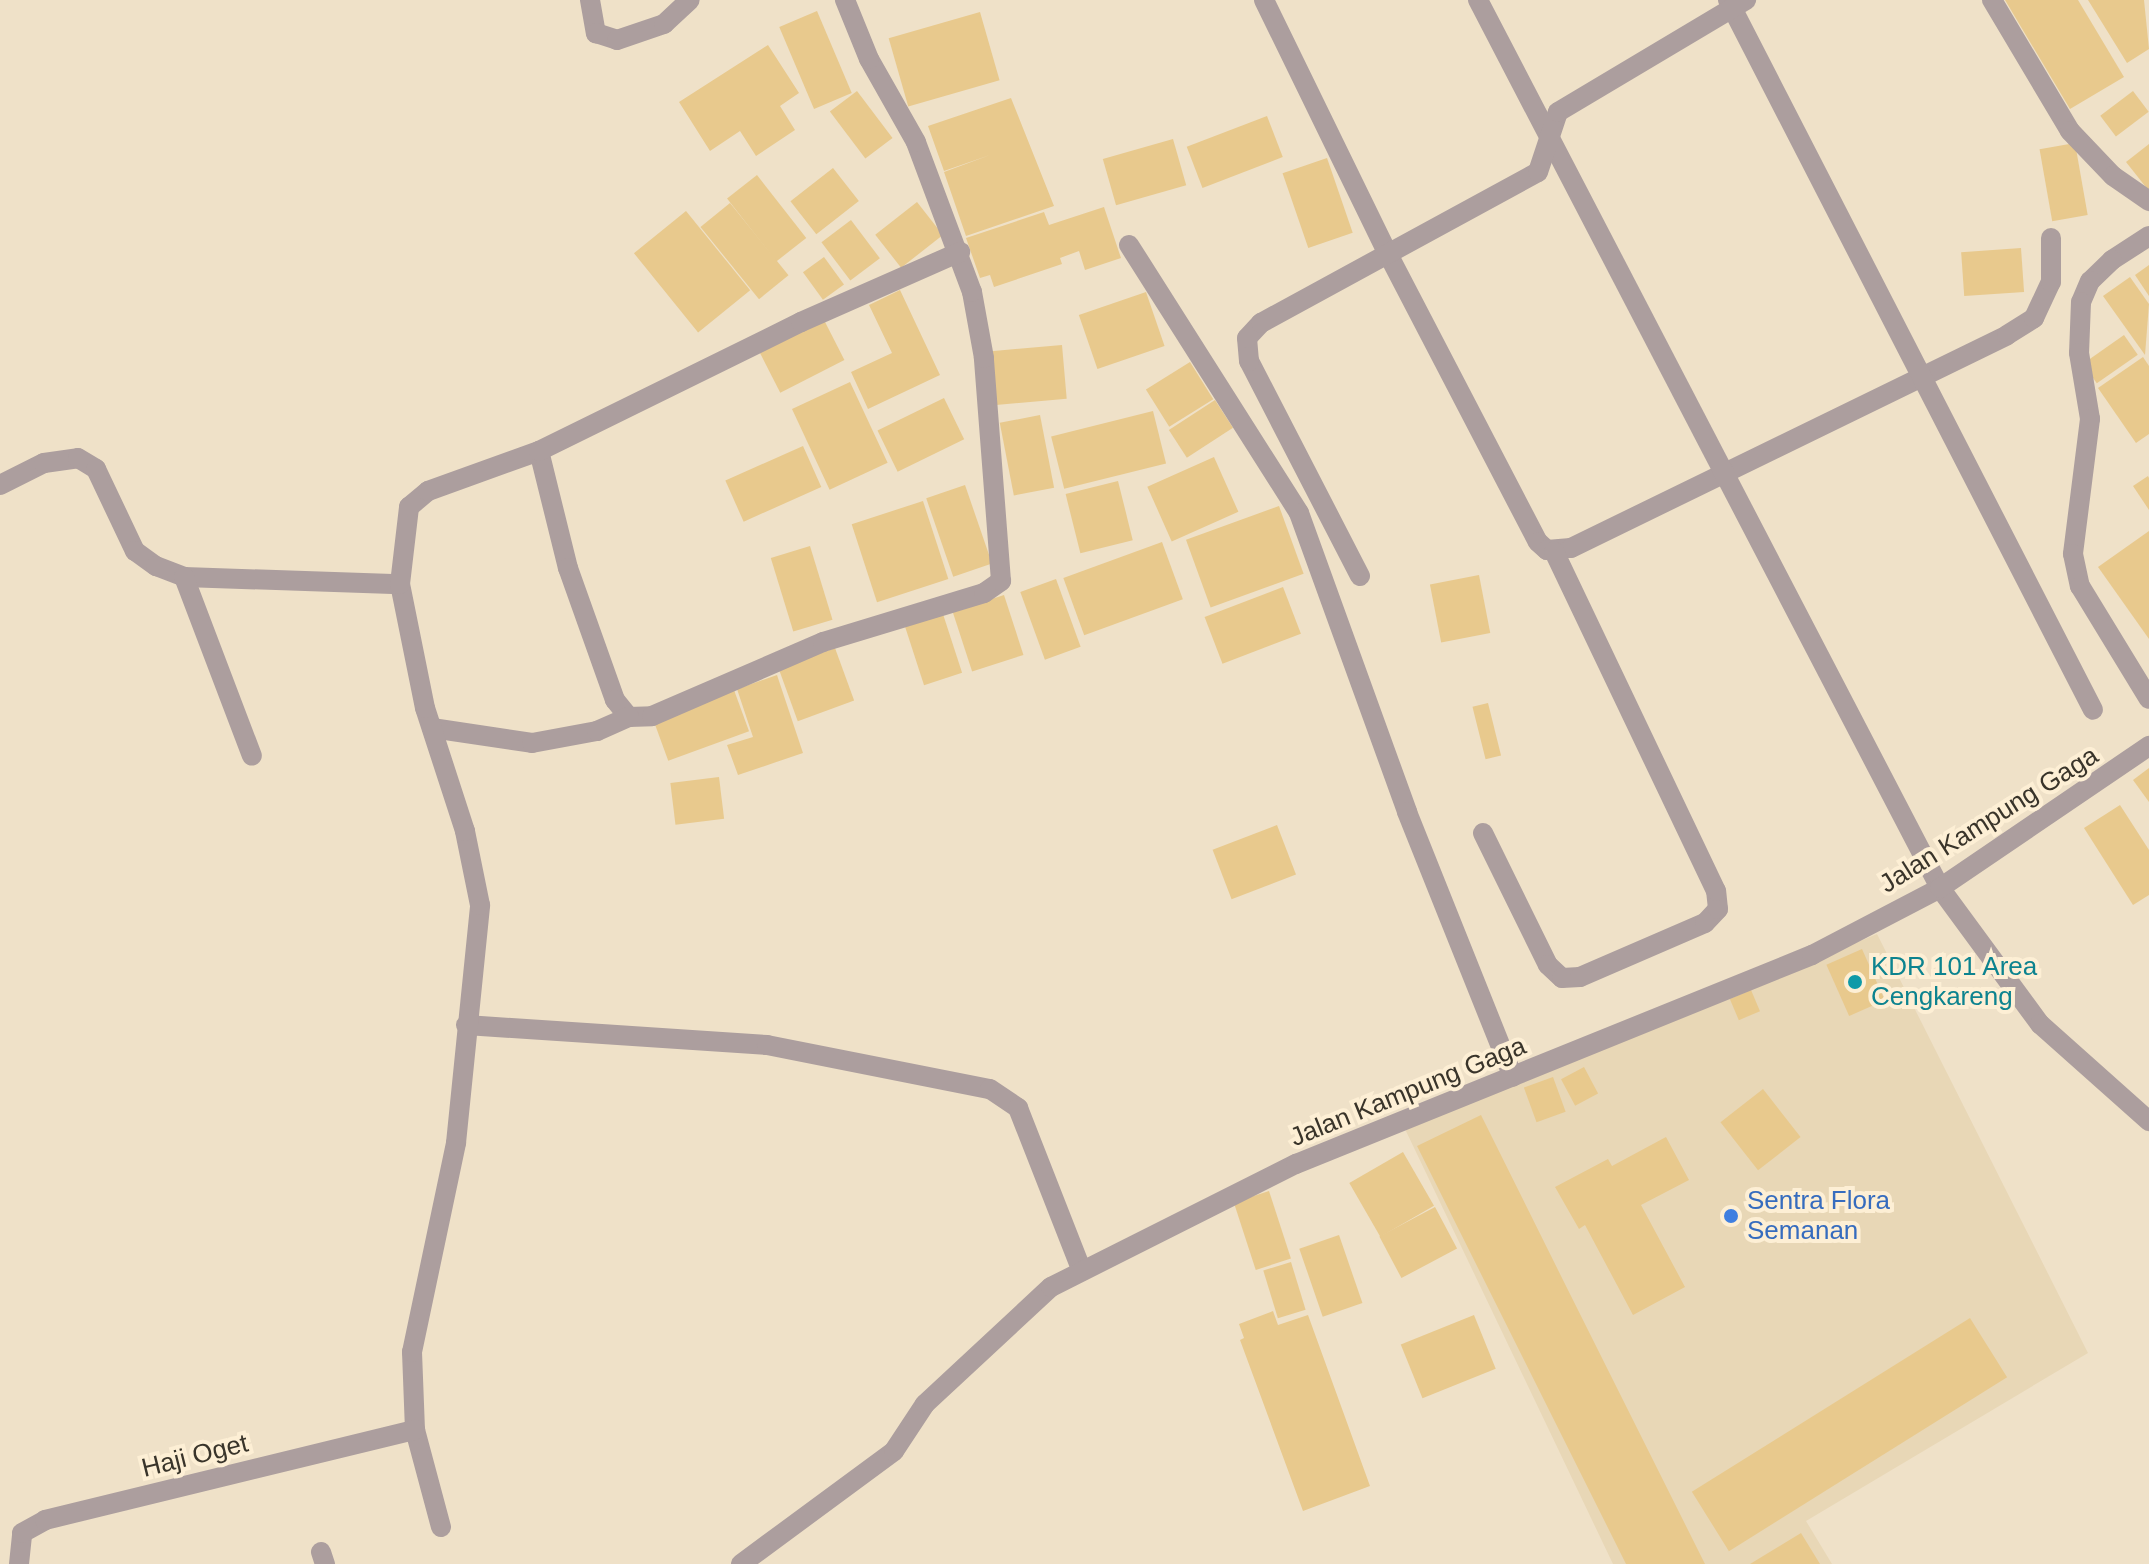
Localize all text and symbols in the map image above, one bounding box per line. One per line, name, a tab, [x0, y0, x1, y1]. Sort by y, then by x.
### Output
street label: Jalan Kampung Gaga	[1874, 740, 2104, 900]
place label: KDR 101 Area Cengkareng	[1871, 951, 2039, 1012]
marker: KDR 101 Area Cengkareng	[1846, 973, 1864, 991]
street label: Jalan Kampung Gaga	[1286, 1030, 1530, 1154]
place label: Sentra Flora Semanan	[1747, 1185, 1890, 1246]
marker: Sentra Flora Semanan	[1722, 1207, 1740, 1225]
street label: Haji Oget	[139, 1428, 251, 1484]

